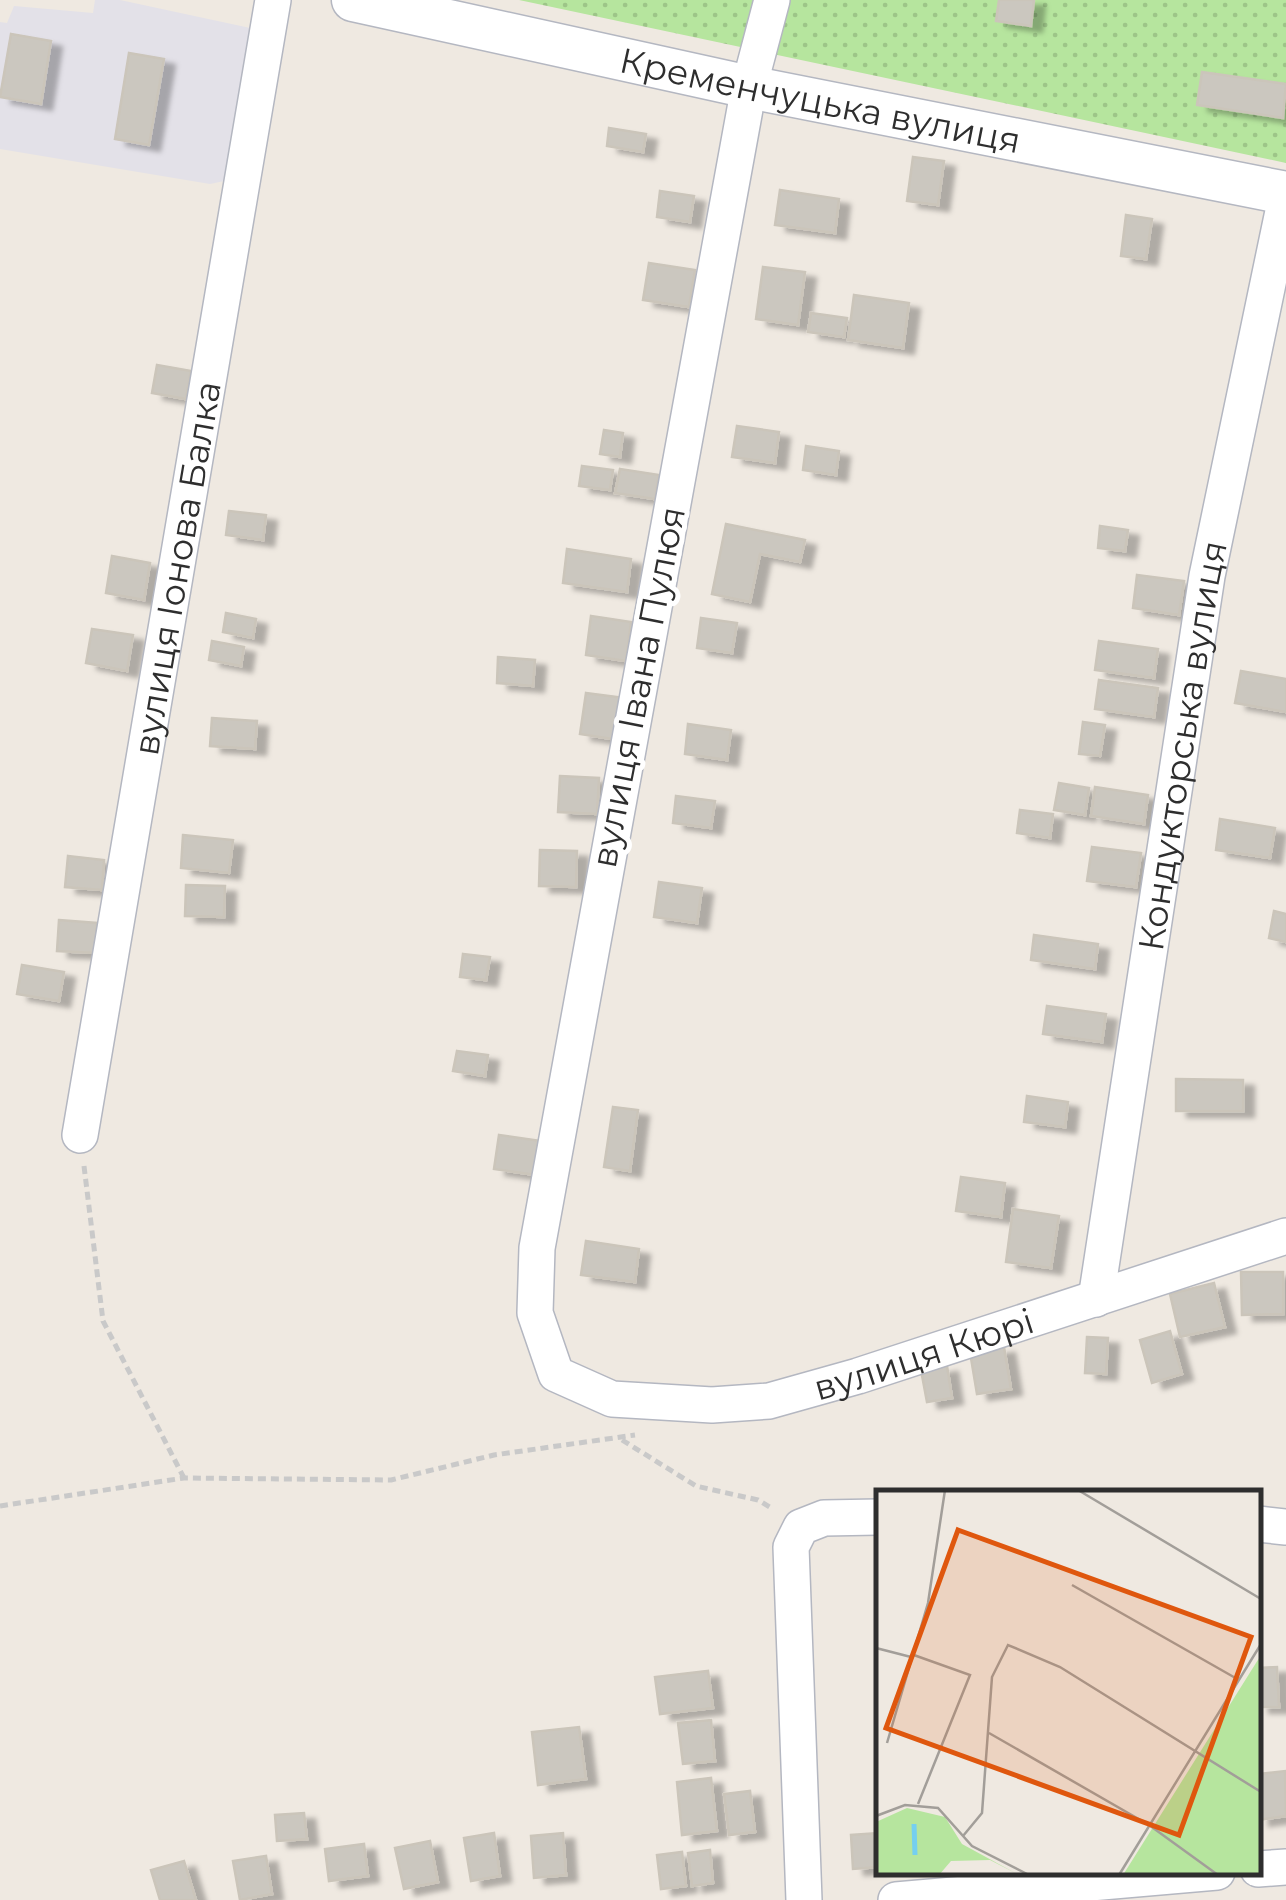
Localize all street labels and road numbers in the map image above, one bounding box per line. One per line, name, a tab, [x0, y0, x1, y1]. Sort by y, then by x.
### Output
street label: Кременчуцька вулиця	[616, 38, 1024, 162]
street label: вулиця Іонова Балка	[123, 378, 229, 758]
street label: вулиця Івана Пулюя	[582, 503, 694, 871]
street label: Кондукторська вулиця	[1128, 537, 1235, 953]
street label: вулиця Кюрі	[809, 1299, 1039, 1409]

